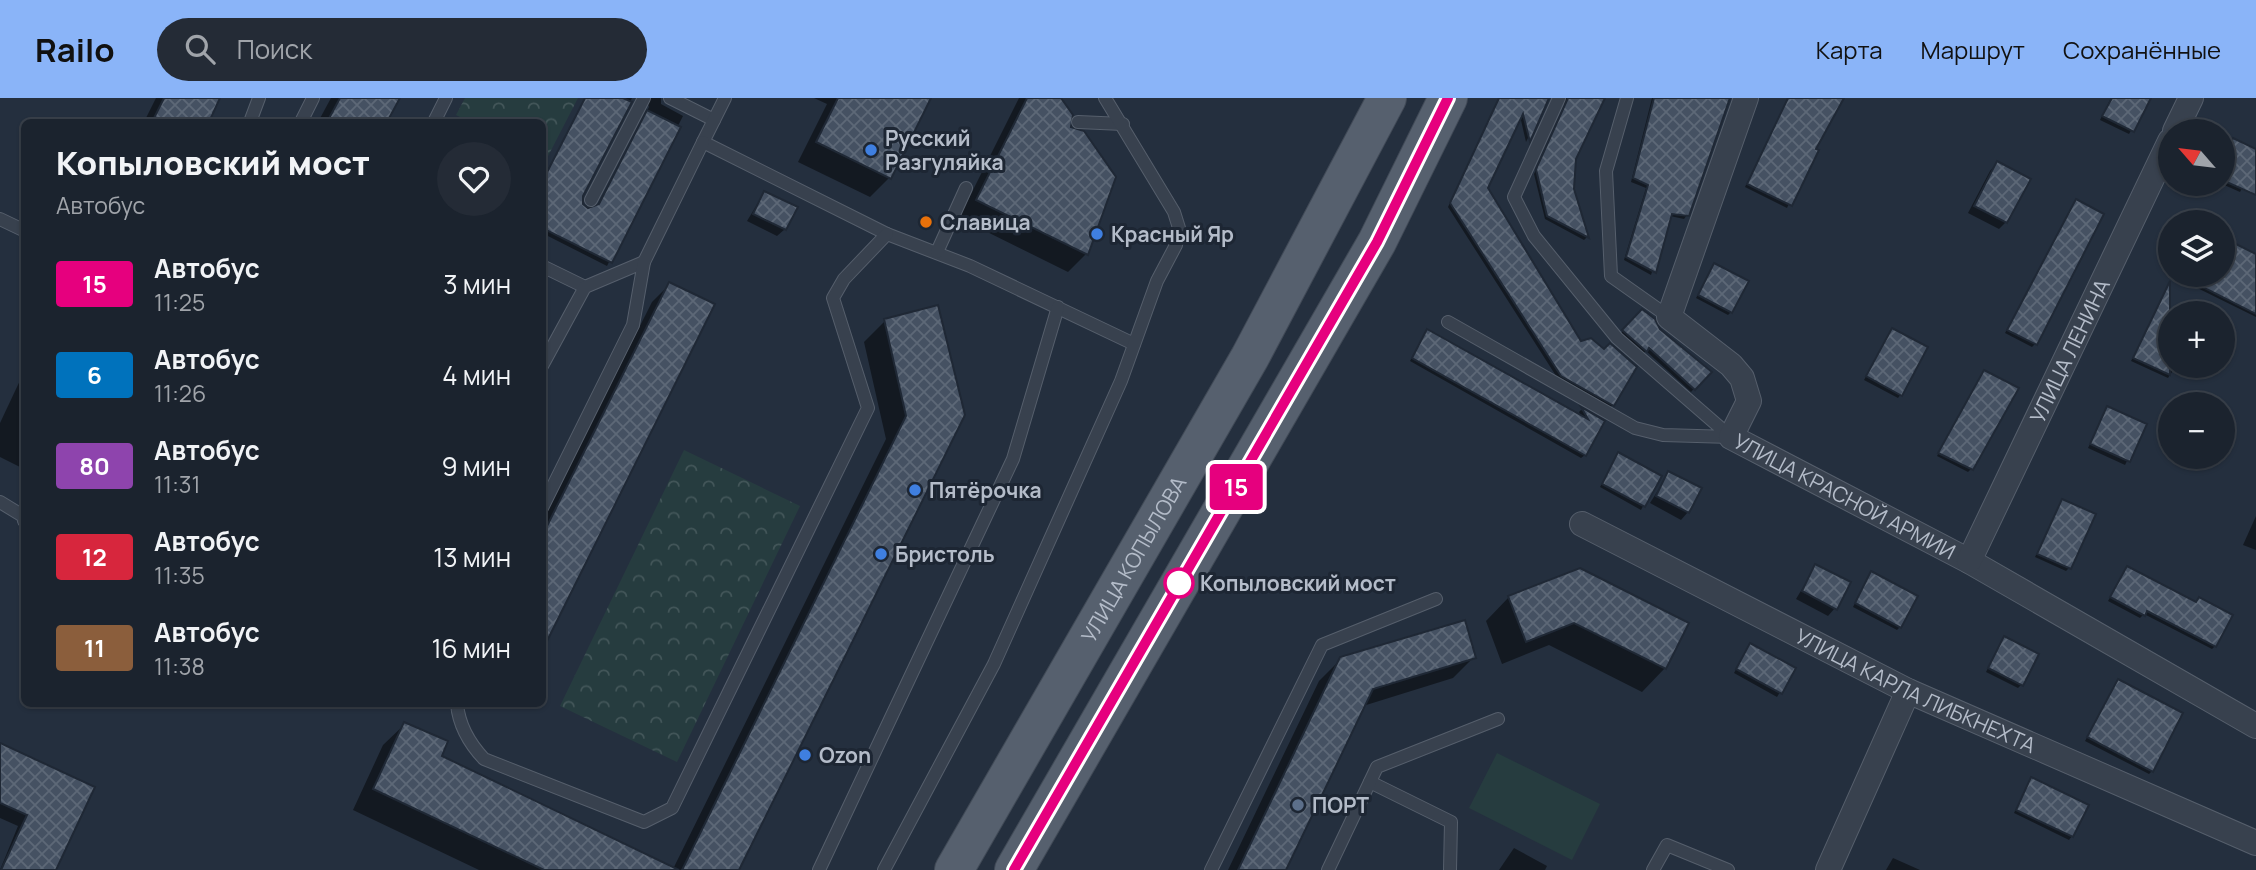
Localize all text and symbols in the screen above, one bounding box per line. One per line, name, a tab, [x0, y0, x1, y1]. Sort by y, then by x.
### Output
search box	[157, 18, 647, 81]
text: Railo	[35, 27, 115, 72]
icon: search	[181, 30, 219, 68]
text: Поиск	[237, 31, 312, 67]
text: Карта	[1816, 33, 1883, 66]
text: Маршрут	[1921, 33, 2025, 66]
text: Сохранённые	[2063, 33, 2221, 66]
north arrow	[2158, 119, 2235, 196]
map controls	[2158, 119, 2235, 469]
place label: Русский Разгуляйка	[885, 124, 1004, 176]
text: Копыловский мост	[56, 140, 370, 185]
button: heart	[437, 142, 511, 216]
marker: Русский Разгуляйка	[863, 142, 879, 158]
text: Автобус	[56, 189, 145, 221]
place label: Славица	[940, 208, 1031, 236]
button: layers	[2158, 210, 2235, 287]
marker: Славица	[918, 214, 934, 230]
place label: Красный Яр	[1111, 220, 1234, 248]
marker: Красный Яр	[1089, 226, 1105, 242]
text: Автобус	[154, 250, 260, 286]
text: 3 мин	[443, 266, 511, 302]
text: 15	[82, 267, 107, 300]
street label: УЛИЦА ЛЕНИНА	[2023, 274, 2116, 427]
text: 11:25	[154, 286, 205, 318]
button: +	[2158, 301, 2235, 378]
text: Автобус	[154, 341, 260, 377]
text: 4 мин	[442, 357, 511, 393]
text: 6	[87, 358, 102, 391]
text: 11:26	[154, 377, 206, 409]
button: −	[2158, 392, 2235, 469]
street label: УЛИЦА КРАСНОЙ АРМИИ	[1729, 427, 1960, 566]
text: Автобус	[154, 432, 260, 468]
text: 9 мин	[442, 448, 511, 484]
text: 80	[79, 449, 110, 482]
line badge: 15	[1204, 464, 1268, 510]
text: 11:31	[154, 468, 201, 500]
text: 15	[1224, 470, 1248, 503]
street label: УЛИЦА КОПЫЛОВА	[1074, 471, 1192, 647]
place label: Пятёрочка	[929, 476, 1042, 504]
marker: Пятёрочка	[907, 482, 923, 498]
text: Автобус	[154, 523, 260, 559]
text: 13 мин	[433, 539, 511, 575]
text: 12	[82, 540, 107, 573]
place label: Бристоль	[895, 540, 995, 568]
marker: Бристоль	[873, 546, 889, 562]
text: 11:35	[154, 559, 205, 591]
marker: Копыловский мост	[1164, 568, 1194, 598]
place label: Копыловский мост	[1200, 569, 1396, 597]
text: Автобус	[154, 614, 260, 650]
street label: УЛИЦА КАРЛА ЛИБКНЕХТА	[1791, 622, 2040, 759]
text: 16 мин	[431, 630, 511, 666]
text: 11	[84, 631, 105, 664]
text: 11:38	[154, 650, 205, 682]
place label: Ozon	[819, 741, 871, 769]
marker: Ozon	[797, 747, 813, 763]
place label: ПОРТ	[1312, 791, 1369, 819]
marker: ПОРТ	[1290, 797, 1306, 813]

